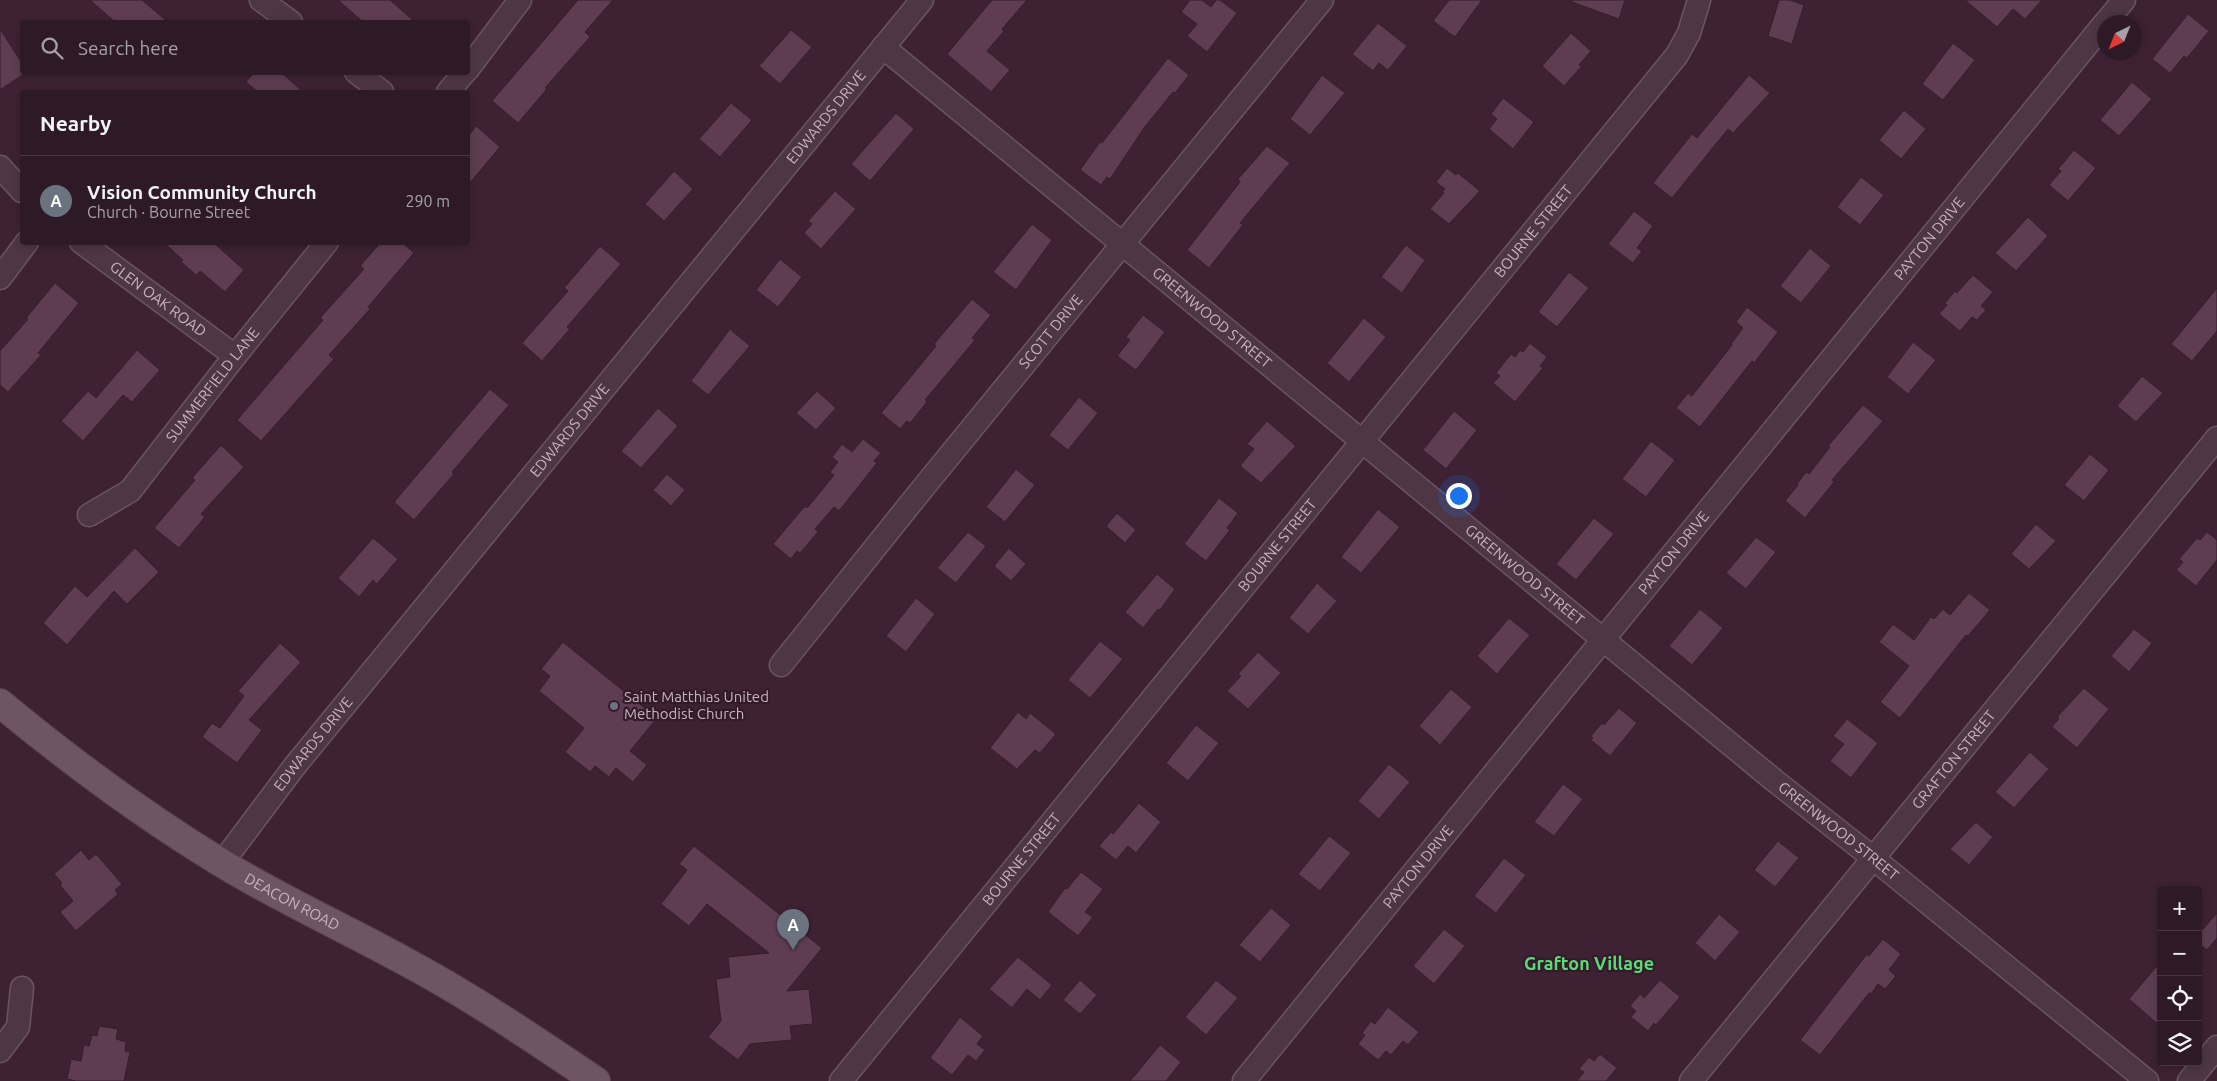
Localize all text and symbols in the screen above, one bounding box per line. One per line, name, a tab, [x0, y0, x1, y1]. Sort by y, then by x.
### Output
north arrow	[2097, 15, 2142, 60]
search box	[20, 20, 470, 75]
icon: search	[38, 34, 66, 62]
text: Search here	[78, 37, 178, 59]
street label: EDWARDS DRIVE	[783, 67, 869, 167]
text: Nearby	[40, 111, 111, 135]
text: Vision Community Church	[87, 181, 317, 203]
street label: BOURNE STREET	[1490, 181, 1576, 281]
text: A	[50, 192, 62, 210]
text: 290 m	[405, 192, 450, 210]
street label: PAYTON DRIVE	[1890, 193, 1968, 283]
text: Church · Bourne Street	[87, 203, 250, 221]
street label: GLEN OAK ROAD	[107, 258, 210, 340]
street label: GREENWOOD STREET	[1149, 263, 1276, 372]
street label: SCOTT DRIVE	[1015, 291, 1086, 372]
street label: SUMMERFIELD LANE	[162, 324, 262, 445]
street label: EDWARDS DRIVE	[526, 380, 612, 480]
your location	[1446, 483, 1472, 509]
street label: BOURNE STREET	[1234, 495, 1320, 595]
street label: PAYTON DRIVE	[1635, 508, 1712, 597]
street label: GREENWOOD STREET	[1462, 521, 1588, 629]
place label: Saint Matthias United Methodist Church	[624, 688, 769, 722]
street label: EDWARDS DRIVE	[270, 693, 356, 794]
marker: Saint Matthias United Methodist Church	[608, 700, 620, 712]
street label: GRAFTON STREET	[1908, 706, 1999, 812]
street label: GREENWOOD STREET	[1775, 778, 1903, 884]
street label: BOURNE STREET	[979, 809, 1064, 909]
street label: PAYTON DRIVE	[1379, 822, 1457, 911]
street label: DEACON ROAD	[242, 869, 343, 933]
map controls	[2157, 886, 2202, 1066]
button: +	[2157, 886, 2202, 931]
pin: A	[777, 909, 809, 950]
button: −	[2157, 931, 2202, 976]
district label: Grafton Village	[1524, 953, 1654, 973]
button: locate	[2157, 976, 2202, 1021]
button: layers	[2157, 1021, 2202, 1066]

